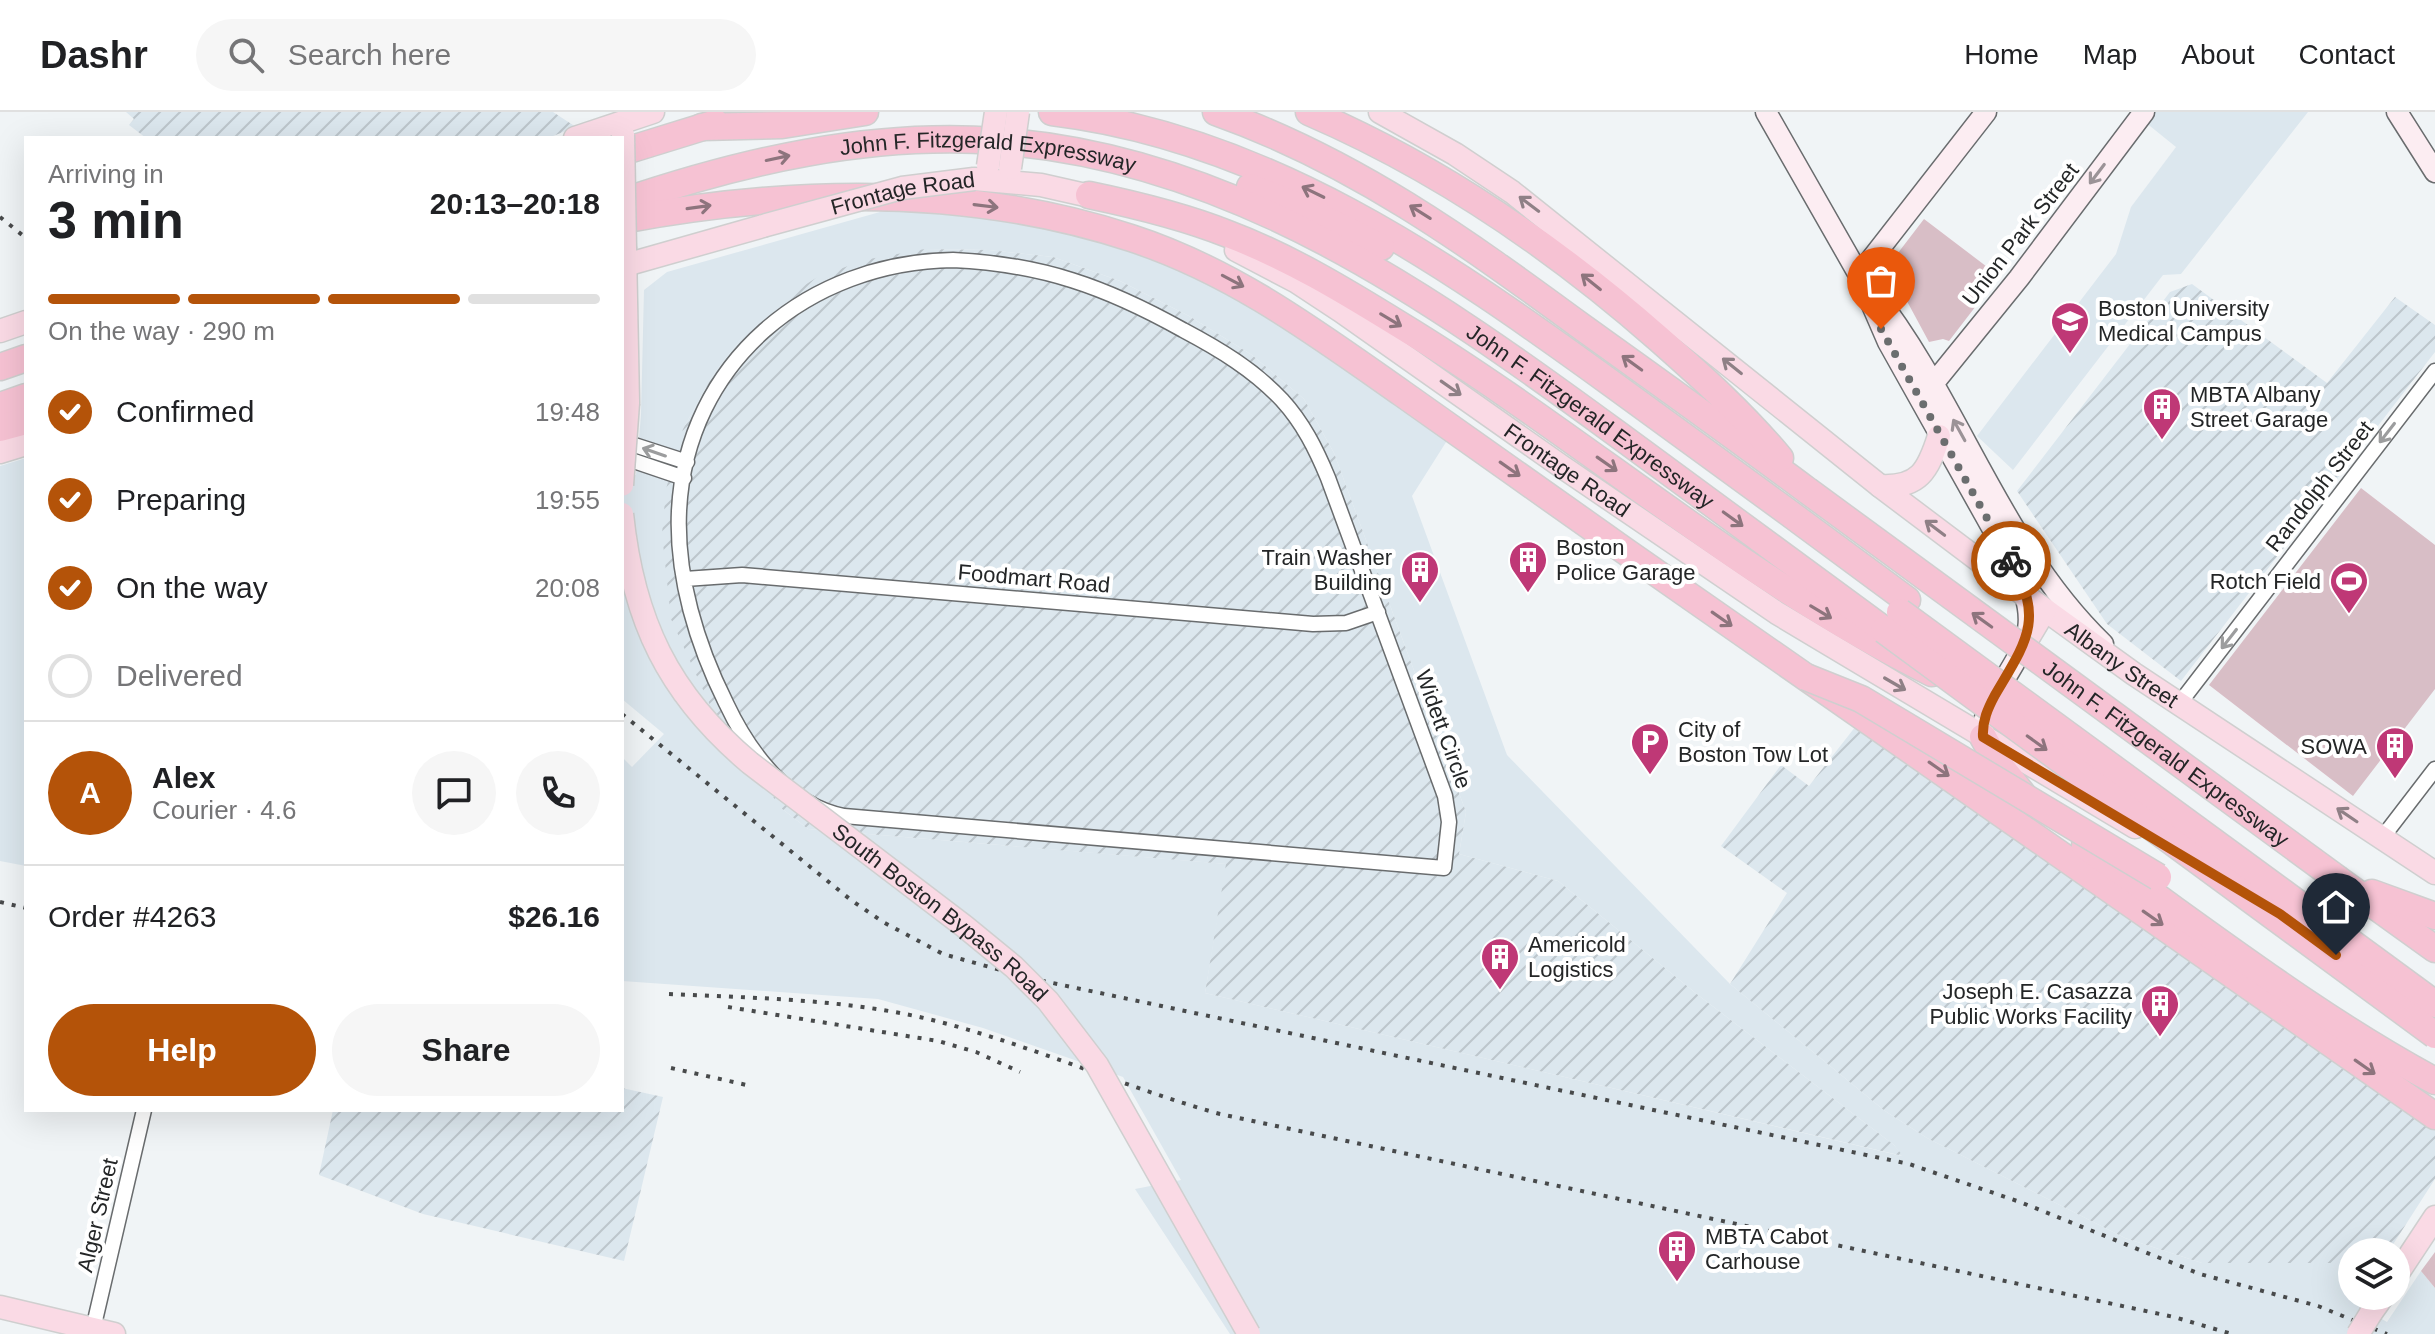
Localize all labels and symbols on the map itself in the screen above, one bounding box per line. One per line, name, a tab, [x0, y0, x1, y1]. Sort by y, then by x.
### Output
street label: John F. Fitzgerald Expressway	[838, 127, 1139, 177]
one-way arrow	[765, 150, 790, 165]
street label: Union Park Street	[1957, 158, 2084, 310]
one-way arrow	[2088, 163, 2105, 184]
street label: Frontage Road	[828, 167, 976, 220]
one-way arrow	[1301, 184, 1325, 199]
one-way arrow	[1519, 196, 1540, 213]
one-way arrow	[686, 199, 711, 214]
one-way arrow	[972, 199, 999, 214]
one-way arrow	[1409, 204, 1432, 220]
pin	[1847, 247, 1915, 329]
one-way arrow	[1581, 273, 1602, 291]
one-way arrow	[1221, 274, 1245, 290]
place label: Boston University Medical Campus	[2098, 296, 2269, 346]
school or university icon: Boston University Medical Campus	[2049, 300, 2091, 355]
one-way arrow	[1380, 311, 1402, 328]
street label: John F. Fitzgerald Expressway	[1462, 319, 1719, 514]
one-way arrow	[1621, 355, 1643, 371]
one-way arrow	[1722, 358, 1743, 375]
one-way arrow	[1440, 380, 1462, 396]
place label: MBTA Albany Street Garage	[2190, 382, 2328, 432]
building icon: MBTA Albany Street Garage	[2141, 386, 2183, 441]
street label: Randolph Street	[2261, 416, 2378, 557]
street label: Frontage Road	[1499, 418, 1635, 522]
one-way arrow	[1950, 419, 1966, 442]
one-way arrow	[2379, 422, 2396, 443]
one-way arrow	[642, 444, 667, 459]
one-way arrow	[1596, 456, 1618, 472]
one-way arrow	[1498, 461, 1520, 477]
one-way arrow	[1722, 510, 1743, 527]
one-way arrow	[1925, 520, 1946, 537]
courier	[1971, 521, 2051, 601]
place label: Boston Police Garage	[1556, 535, 1695, 585]
building icon: Boston Police Garage	[1507, 539, 1549, 594]
place label: Train Washer Building	[1262, 545, 1392, 595]
building icon: Train Washer Building	[1399, 549, 1441, 604]
street label: Foodmart Road	[957, 559, 1111, 598]
sports icon: Rotch Field	[2328, 560, 2370, 615]
place label: Rotch Field	[2210, 569, 2321, 594]
one-way arrow	[1810, 603, 1832, 620]
one-way arrow	[1710, 611, 1733, 627]
one-way arrow	[1972, 611, 1994, 628]
street label: Albany Street	[2060, 616, 2183, 713]
one-way arrow	[2220, 628, 2237, 649]
street label: John F. Fitzgerald Expressway	[2038, 655, 2294, 852]
street label: Widett Circle	[1410, 666, 1477, 792]
one-way arrow	[1883, 676, 1906, 692]
place label: City of Boston Tow Lot	[1678, 717, 1828, 767]
parking icon: City of Boston Tow Lot	[1629, 721, 1671, 776]
building icon: SOWA	[2374, 725, 2416, 780]
place label: SOWA	[2301, 734, 2367, 759]
one-way arrow	[2026, 735, 2048, 752]
one-way arrow	[1927, 761, 1949, 777]
one-way arrow	[2336, 807, 2358, 823]
street label: South Boston Bypass Road	[827, 818, 1053, 1007]
pin	[2302, 873, 2370, 955]
one-way arrow	[2141, 910, 2163, 926]
place label: Americold Logistics	[1528, 932, 1626, 982]
building icon: Americold Logistics	[1479, 936, 1521, 991]
place label: Joseph E. Casazza Public Works Facility	[1929, 979, 2133, 1029]
building icon: Joseph E. Casazza Public Works Facility	[2139, 983, 2181, 1038]
one-way arrow	[2354, 1059, 2376, 1075]
street label: Alger Street	[72, 1156, 123, 1275]
place label: MBTA Cabot Carhouse	[1705, 1224, 1828, 1274]
building icon: MBTA Cabot Carhouse	[1656, 1228, 1698, 1283]

